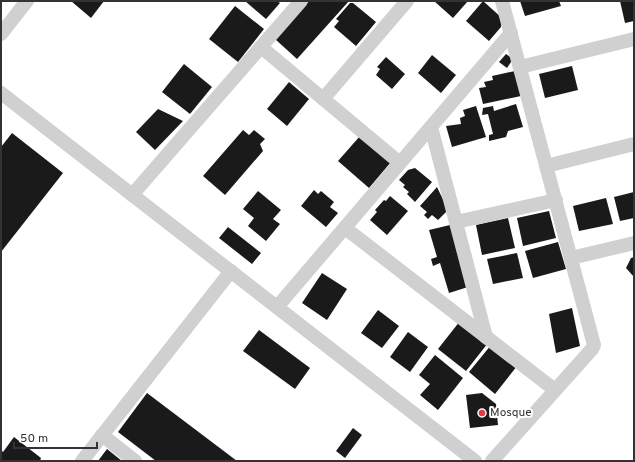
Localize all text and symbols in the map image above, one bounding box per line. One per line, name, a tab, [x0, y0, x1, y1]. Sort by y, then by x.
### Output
place label: Mosque	[490, 405, 532, 421]
marker: Mosque	[477, 408, 487, 418]
scale bar	[14, 424, 97, 450]
text: 50 m	[20, 431, 48, 447]

